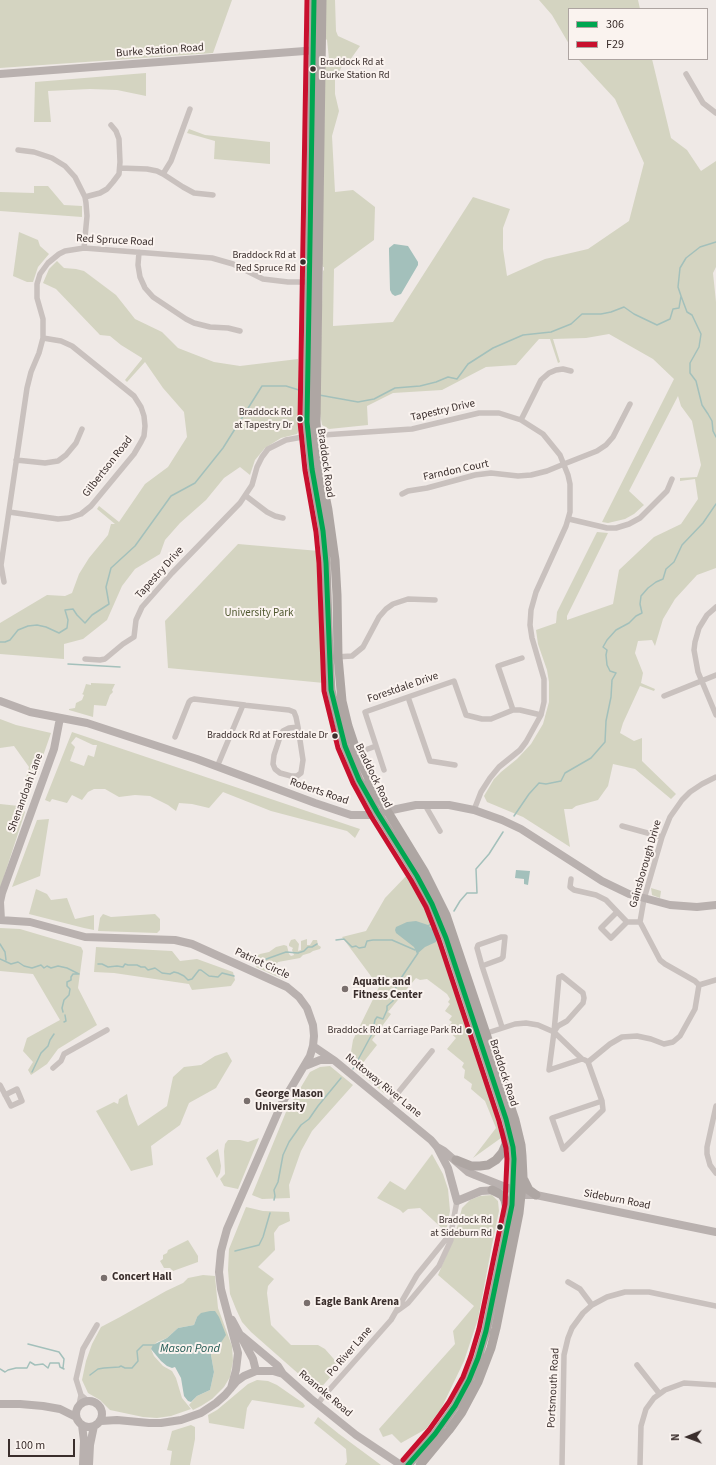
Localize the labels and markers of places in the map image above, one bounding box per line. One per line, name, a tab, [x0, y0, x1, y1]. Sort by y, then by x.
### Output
place label: Braddock Rd at Burke Station Rd	[320, 57, 390, 80]
marker: Braddock Rd at Burke Station Rd	[308, 64, 318, 74]
place label: Braddock Rd at Red Spruce Rd	[232, 250, 296, 274]
marker: Braddock Rd at Red Spruce Rd	[298, 257, 308, 267]
place label: Braddock Rd at Tapestry Dr	[234, 407, 292, 430]
marker: Braddock Rd at Tapestry Dr	[295, 414, 305, 424]
place label: Braddock Rd at Forestdale Dr	[207, 730, 328, 742]
marker: Braddock Rd at Forestdale Dr	[330, 731, 340, 741]
place label: Aquatic and Fitness Center	[353, 976, 422, 1002]
marker: Aquatic and Fitness Center	[340, 984, 350, 994]
place label: Braddock Rd at Carriage Park Rd	[328, 1025, 462, 1037]
marker: Braddock Rd at Carriage Park Rd	[464, 1026, 474, 1036]
place label: George Mason University	[255, 1088, 323, 1114]
marker: George Mason University	[242, 1096, 252, 1106]
place label: Braddock Rd at Sideburn Rd	[430, 1215, 492, 1238]
marker: Braddock Rd at Sideburn Rd	[495, 1222, 505, 1232]
place label: Concert Hall	[112, 1271, 172, 1285]
marker: Concert Hall	[99, 1273, 109, 1283]
place label: Eagle Bank Arena	[315, 1296, 399, 1310]
marker: Eagle Bank Arena	[302, 1298, 312, 1308]

